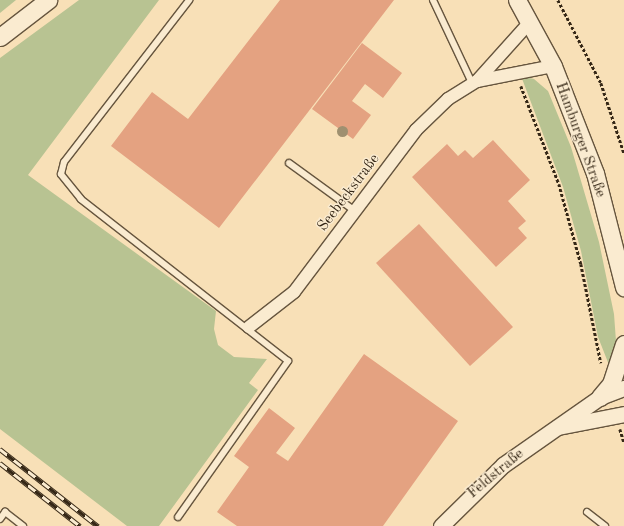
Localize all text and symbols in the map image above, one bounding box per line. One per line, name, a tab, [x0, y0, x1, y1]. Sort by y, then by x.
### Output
street label: Hamburger Straße	[551, 80, 609, 200]
street label: Seebeckstraße	[314, 151, 384, 235]
street label: Feldstraße	[464, 445, 528, 503]

